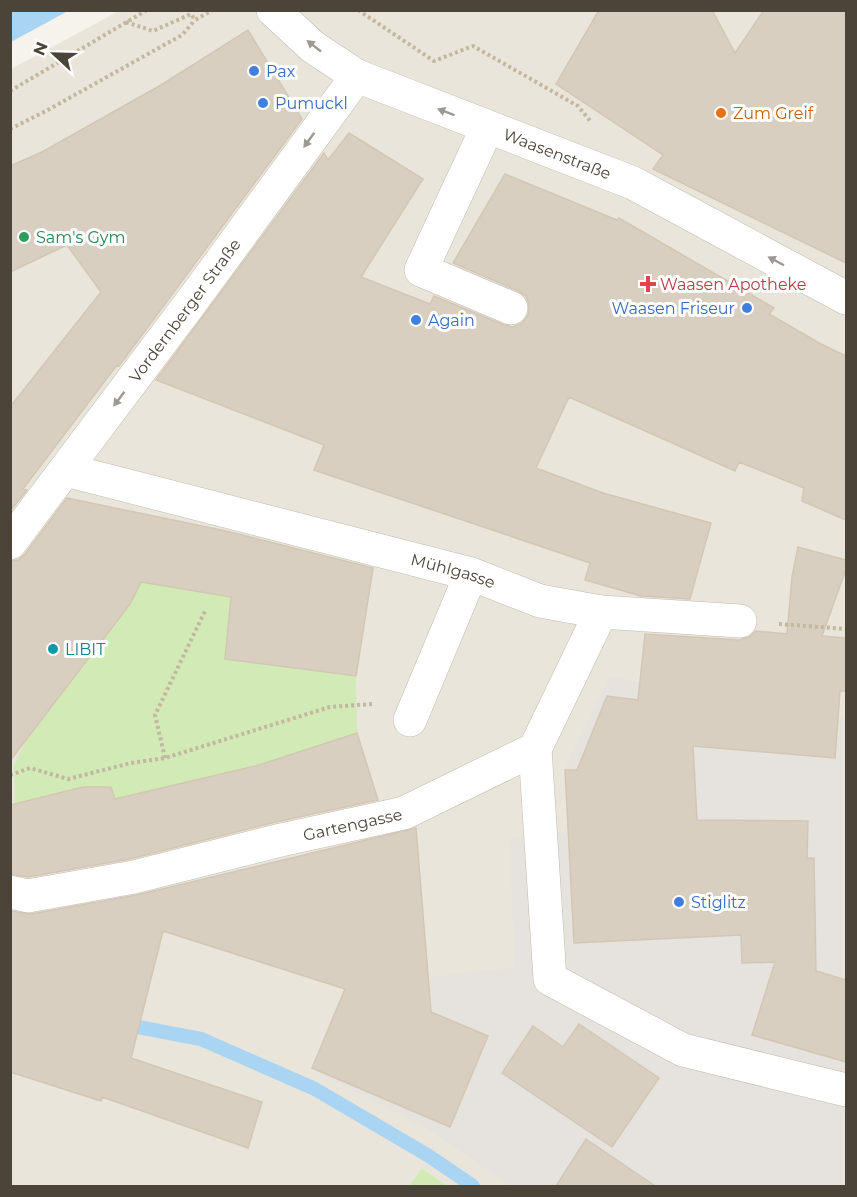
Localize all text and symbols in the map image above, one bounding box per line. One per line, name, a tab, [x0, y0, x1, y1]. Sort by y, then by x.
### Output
north arrow	[24, 24, 84, 84]
text: N	[29, 39, 52, 58]
one-way arrow	[306, 40, 322, 53]
place label: Pax	[266, 62, 296, 81]
marker: Pax	[247, 64, 261, 78]
place label: Pumuckl	[275, 94, 348, 113]
marker: Pumuckl	[256, 96, 270, 110]
place label: Zum Greif	[733, 104, 814, 123]
marker: Zum Greif	[714, 106, 728, 120]
one-way arrow	[437, 107, 455, 117]
street label: Waasenstraße	[501, 125, 614, 184]
one-way arrow	[303, 131, 315, 147]
place label: Sam's Gym	[36, 228, 126, 247]
marker: Sam's Gym	[17, 230, 31, 244]
street label: Vordernberger Straße	[125, 235, 245, 386]
one-way arrow	[768, 256, 785, 266]
place label: Waasen Apotheke	[660, 275, 806, 294]
marker: Waasen Apotheke	[641, 277, 655, 291]
place label: Waasen Friseur	[612, 299, 735, 318]
marker: Waasen Friseur	[740, 301, 754, 315]
place label: Again	[428, 311, 475, 330]
marker: Again	[409, 313, 423, 327]
one-way arrow	[113, 391, 126, 407]
street label: Mühlgasse	[409, 550, 498, 593]
place label: LIBIT	[65, 640, 106, 659]
marker: LIBIT	[46, 642, 60, 656]
street label: Gartengasse	[301, 805, 404, 845]
place label: Stiglitz	[691, 893, 746, 912]
marker: Stiglitz	[672, 895, 686, 909]

